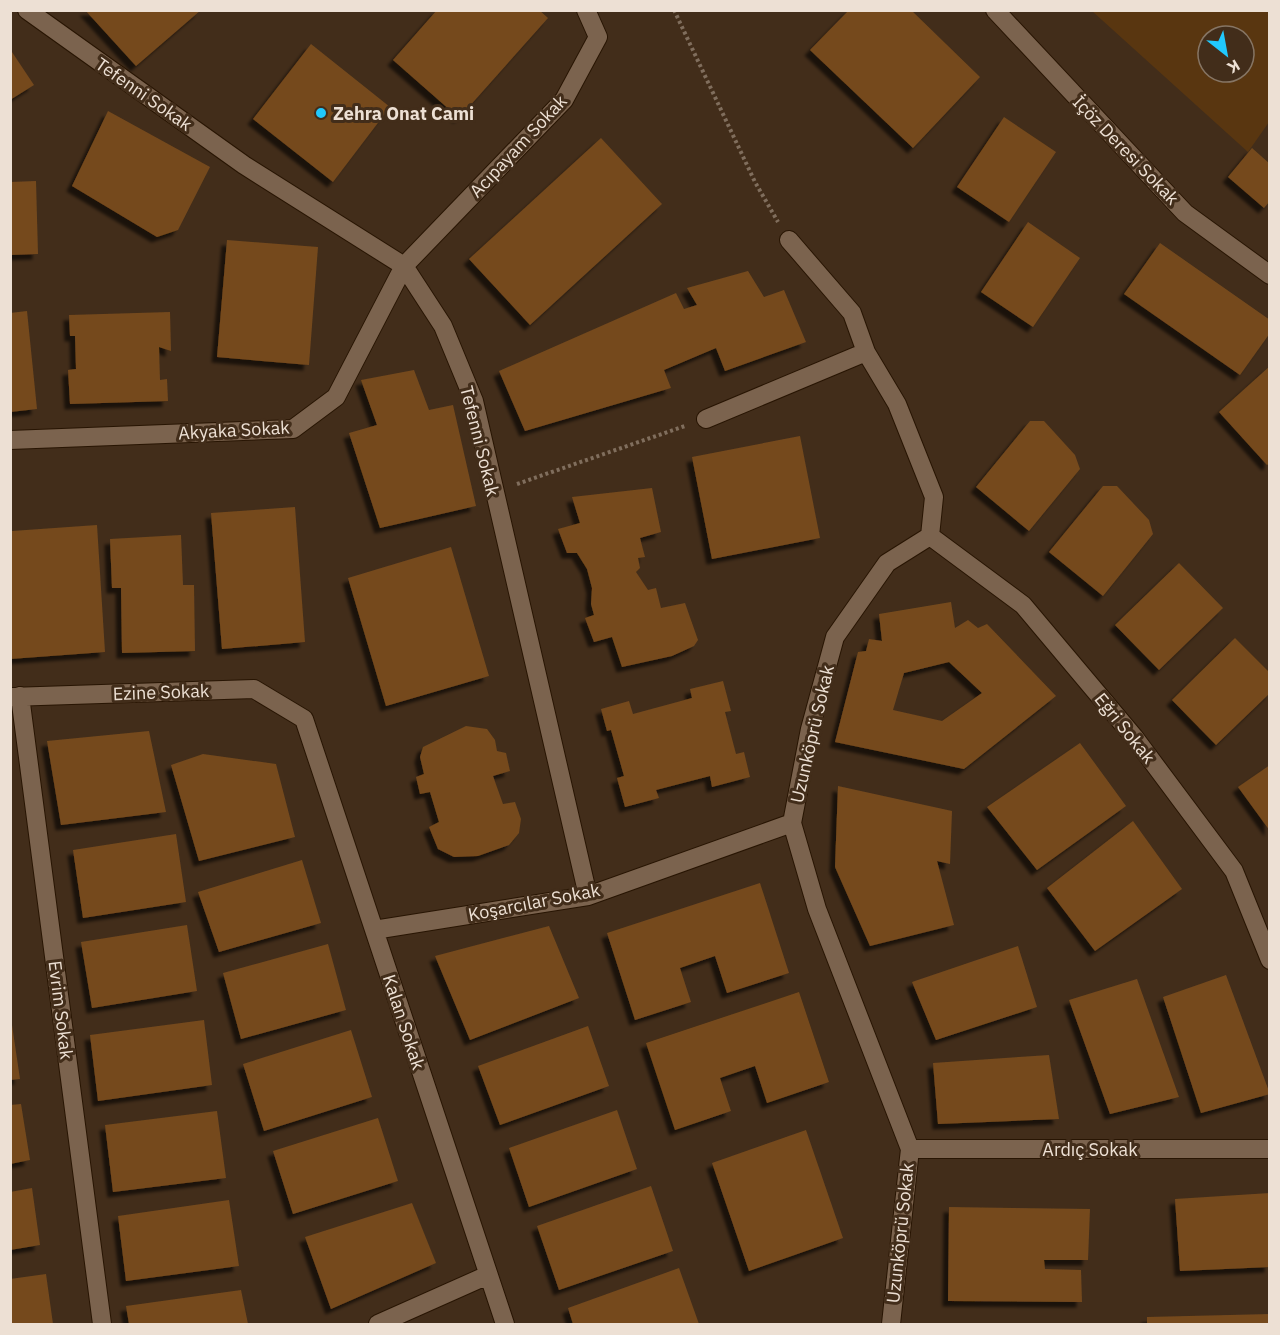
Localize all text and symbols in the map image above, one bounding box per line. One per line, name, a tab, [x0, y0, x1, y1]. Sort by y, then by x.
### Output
north arrow	[1196, 24, 1256, 84]
street label: Tefenni Sokak	[91, 52, 197, 136]
text: K	[1224, 55, 1244, 78]
street label: Acıpayam Sokak	[464, 89, 572, 202]
street label: İçöz Deresi Sokak	[1068, 90, 1184, 210]
place label: Zehra Onat Cami	[333, 102, 474, 125]
marker: Zehra Onat Cami	[314, 106, 328, 120]
street label: Tefenni Sokak	[455, 383, 505, 499]
street label: Akyaka Sokak	[178, 416, 291, 444]
street label: Uzunköprü Sokak	[785, 662, 839, 805]
street label: Ezine Sokak	[112, 679, 210, 705]
street label: Eğri Sokak	[1090, 688, 1161, 768]
street label: Koşarcılar Sokak	[466, 878, 602, 926]
street label: Evrim Sokak	[44, 959, 79, 1061]
street label: Kalan Sokak	[378, 971, 430, 1073]
street label: Ardıç Sokak	[1042, 1138, 1138, 1161]
street label: Uzunköprü Sokak	[881, 1161, 919, 1304]

